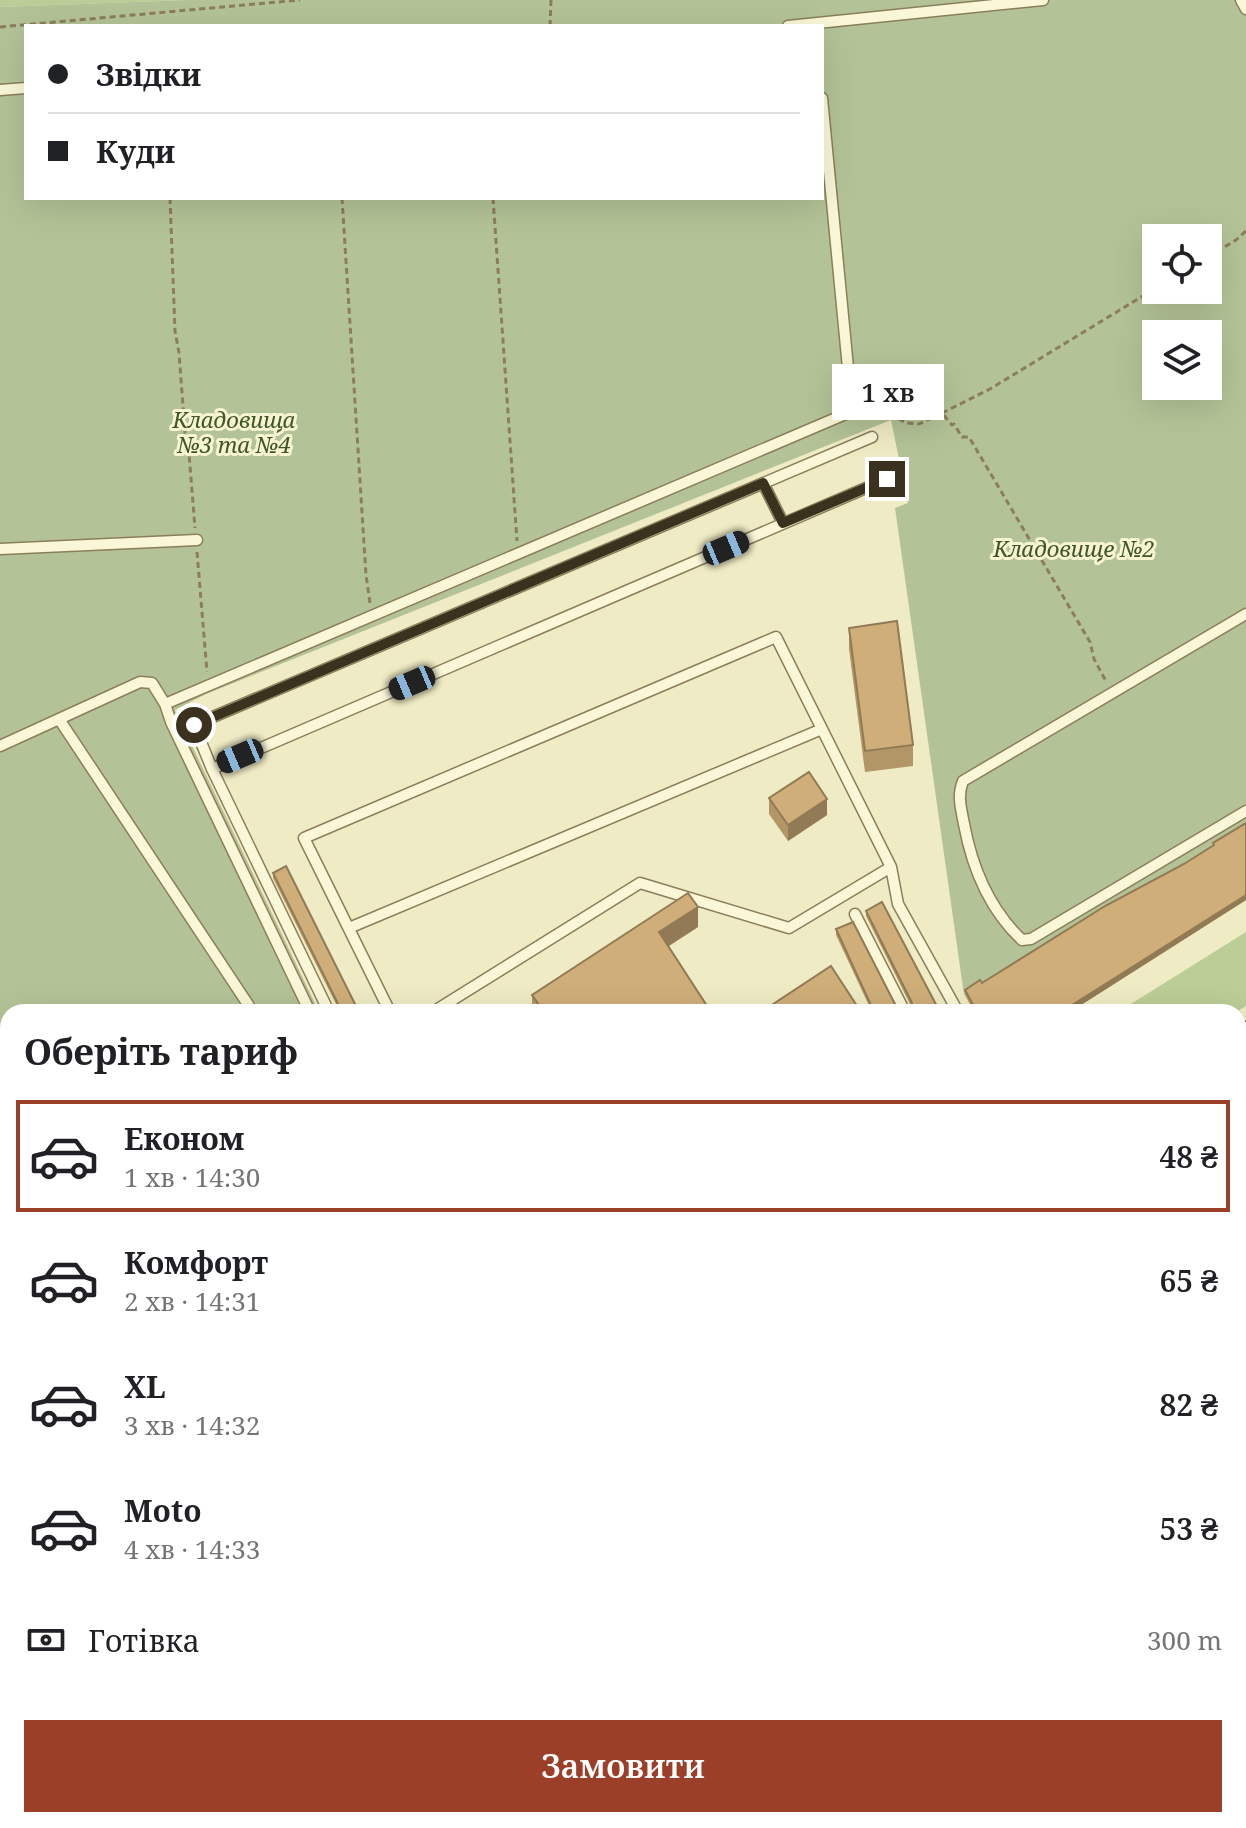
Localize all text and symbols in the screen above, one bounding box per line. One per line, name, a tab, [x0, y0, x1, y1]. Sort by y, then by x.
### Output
text: Звідки	[96, 54, 201, 95]
text: Куди	[96, 131, 175, 172]
map controls	[1142, 224, 1222, 400]
button: locate	[1142, 224, 1222, 304]
button: layers	[1142, 320, 1222, 400]
callout: 1 хв	[831, 363, 943, 419]
text: 1 хв	[862, 374, 914, 410]
park label: Кладовища №3 та №4	[172, 404, 296, 459]
route end	[869, 461, 905, 497]
car	[699, 528, 753, 568]
park label: Кладовище №2	[992, 533, 1155, 563]
car	[385, 663, 439, 703]
route start	[176, 707, 212, 743]
car	[213, 736, 267, 776]
text: Оберіть тариф	[24, 1027, 298, 1076]
text: Економ	[124, 1118, 244, 1159]
icon: car	[28, 1120, 100, 1192]
text: 48 ₴	[1159, 1136, 1218, 1177]
text: 1 хв · 14:30	[124, 1159, 260, 1195]
text: Комфорт	[124, 1242, 268, 1283]
icon: car	[28, 1244, 100, 1316]
text: 65 ₴	[1159, 1260, 1218, 1301]
text: 2 хв · 14:31	[124, 1283, 260, 1319]
text: XL	[124, 1366, 166, 1407]
icon: car	[28, 1368, 100, 1440]
text: 82 ₴	[1159, 1384, 1218, 1425]
text: 3 хв · 14:32	[124, 1407, 260, 1443]
text: Moto	[124, 1490, 202, 1531]
icon: car	[28, 1492, 100, 1564]
text: 53 ₴	[1159, 1508, 1218, 1549]
text: 4 хв · 14:33	[124, 1531, 260, 1567]
icon: cash	[24, 1618, 68, 1662]
text: Готівка	[88, 1620, 200, 1661]
text: 300 m	[1147, 1622, 1222, 1658]
button: Замовити	[24, 1720, 1222, 1812]

